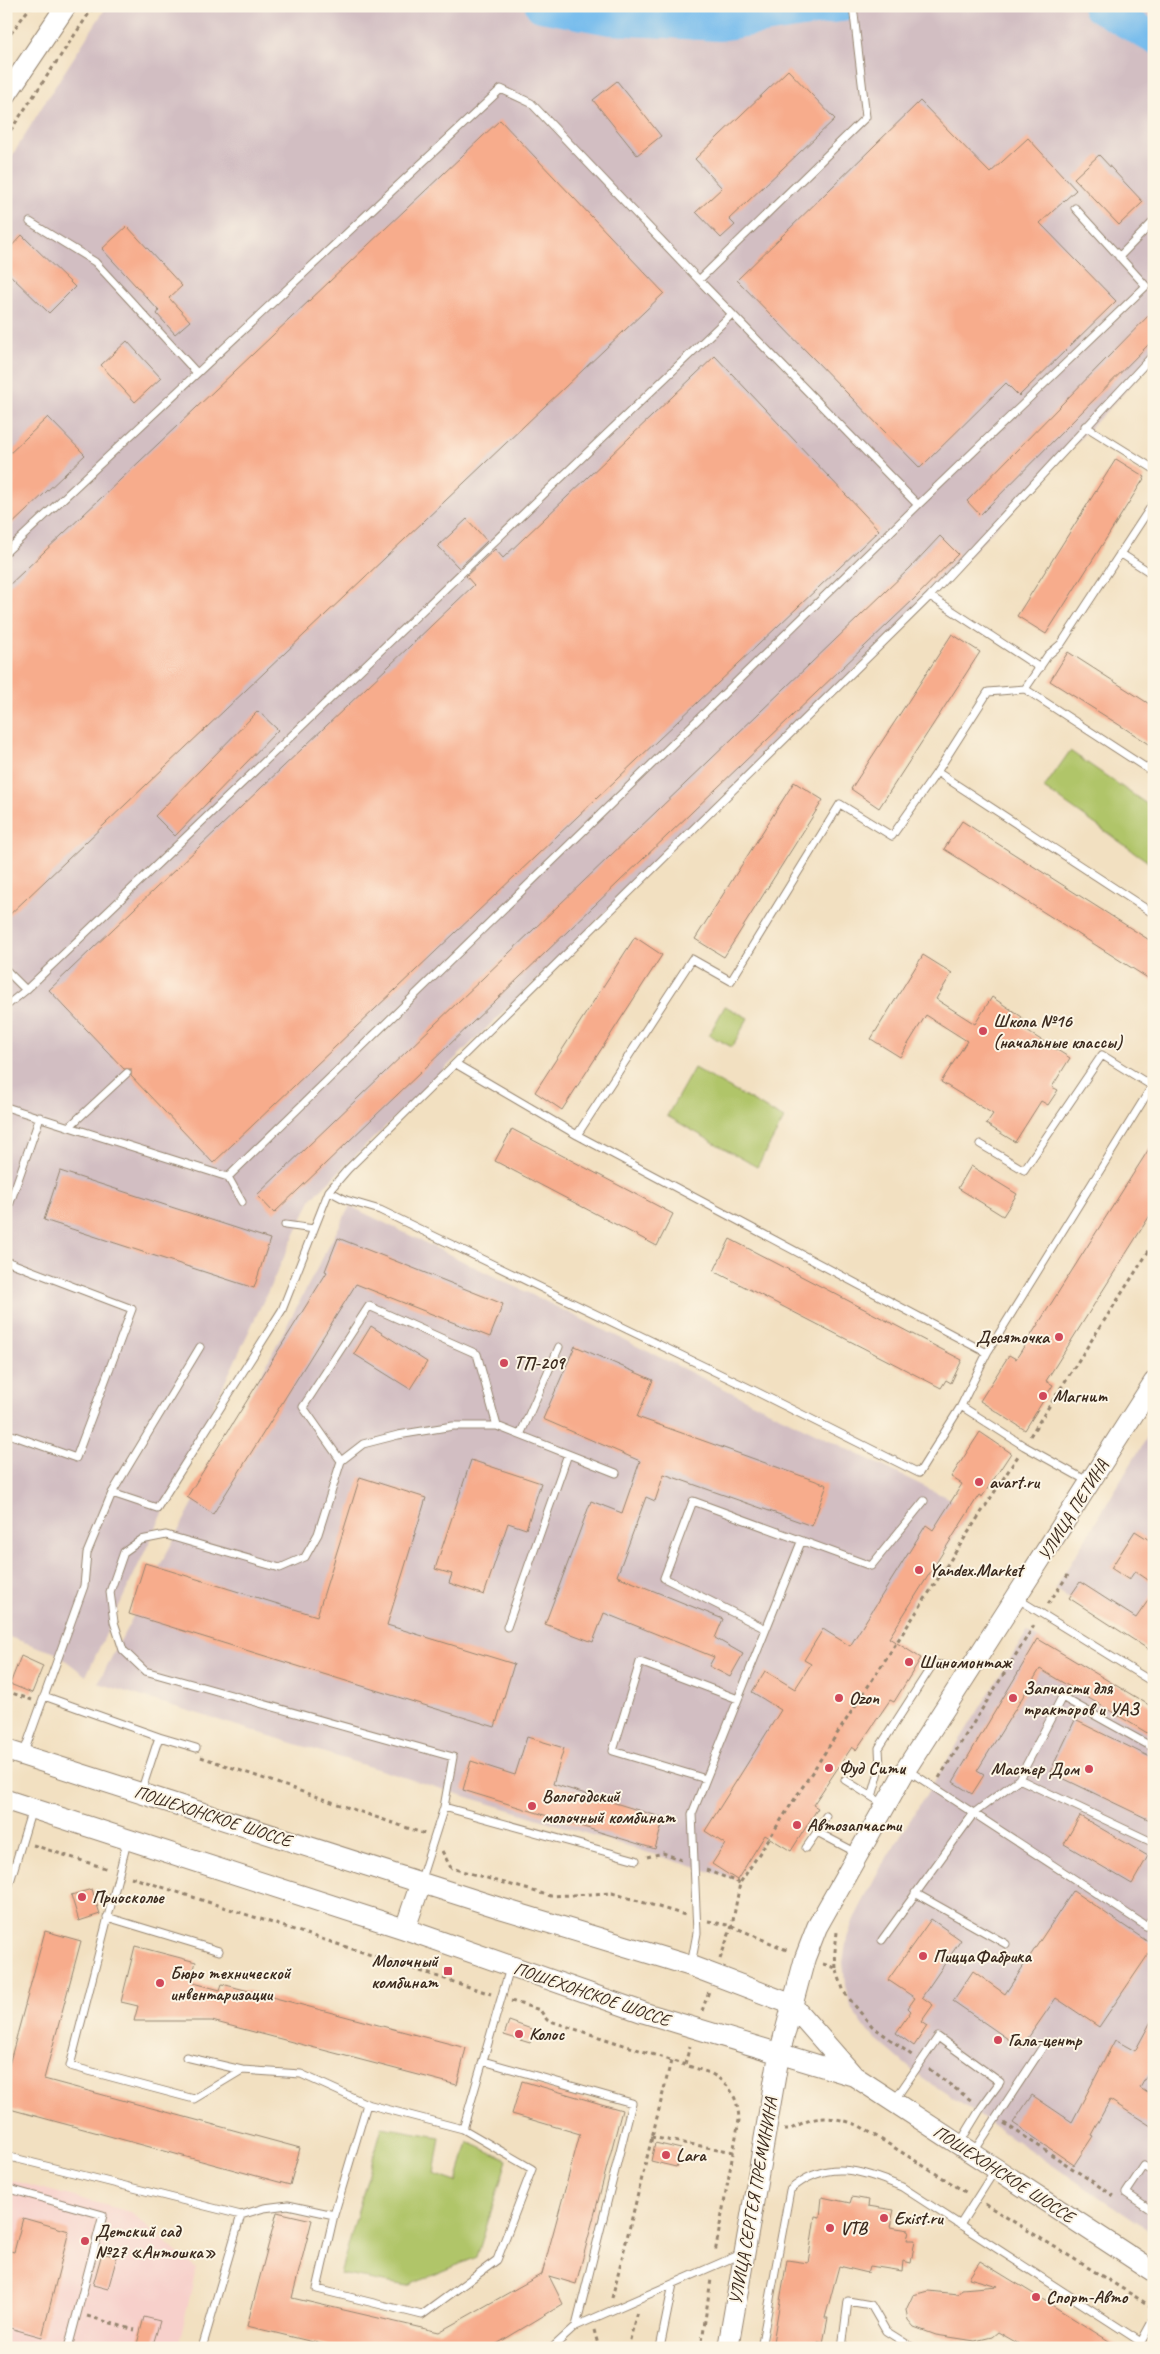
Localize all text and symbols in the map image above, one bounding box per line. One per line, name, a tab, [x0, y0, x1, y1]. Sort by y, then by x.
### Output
place label: Школа №16 (начальные классы)	[993, 1010, 1123, 1053]
marker: Школа №16 (начальные классы)	[977, 1025, 989, 1037]
place label: Десяточка	[976, 1326, 1051, 1348]
marker: Десяточка	[1053, 1331, 1065, 1343]
place label: ТП-209	[514, 1352, 566, 1374]
marker: ТП-209	[498, 1357, 510, 1369]
place label: Магнит	[1053, 1385, 1108, 1407]
marker: Магнит	[1037, 1390, 1049, 1402]
street label: УЛИЦА ПЕТИНА	[1033, 1454, 1113, 1565]
place label: avart.ru	[989, 1471, 1040, 1493]
marker: avart.ru	[973, 1476, 985, 1488]
place label: Yandex.Market	[929, 1559, 1025, 1581]
marker: Yandex.Market	[913, 1564, 925, 1576]
place label: Шиномонтаж	[919, 1651, 1013, 1673]
marker: Шиномонтаж	[903, 1656, 915, 1668]
place label: Запчасти для тракторов и УАЗ	[1023, 1677, 1140, 1720]
place label: Ozon	[849, 1687, 880, 1709]
marker: Ozon	[833, 1692, 845, 1704]
marker: Запчасти для тракторов и УАЗ	[1007, 1692, 1019, 1704]
place label: Фуд Сити	[839, 1757, 907, 1779]
place label: Мастер Дом	[991, 1758, 1080, 1780]
marker: Фуд Сити	[823, 1762, 835, 1774]
marker: Мастер Дом	[1083, 1763, 1095, 1775]
street label: ПОШЕХОНСКОЕ ШОССЕ	[132, 1780, 296, 1852]
place label: Вологодский молочный комбинат	[542, 1785, 676, 1828]
marker: Вологодский молочный комбинат	[526, 1800, 538, 1812]
place label: Автозапчасти	[807, 1814, 903, 1836]
marker: Автозапчасти	[791, 1819, 803, 1831]
place label: Приосколье	[92, 1886, 165, 1908]
marker: Приосколье	[76, 1891, 88, 1903]
place label: ПиццаФабрика	[933, 1945, 1032, 1967]
place label: Молочный комбинат	[371, 1950, 439, 1993]
marker: ПиццаФабрика	[917, 1950, 929, 1962]
street label: ПОШЕХОНСКОЕ ШОССЕ	[511, 1957, 675, 2032]
place label: Бюро технической инвентаризации	[170, 1962, 292, 2005]
marker: Молочный комбинат	[442, 1965, 454, 1977]
marker: Бюро технической инвентаризации	[154, 1977, 166, 1989]
place label: Колос	[529, 2023, 565, 2045]
marker: Колос	[513, 2028, 525, 2040]
place label: Гала-центр	[1008, 2029, 1083, 2051]
marker: Гала-центр	[992, 2034, 1004, 2046]
street label: УЛИЦА СЕРГЕЯ ПРЕМИНИНА	[724, 2095, 782, 2306]
street label: ПОШЕХОНСКОЕ ШОССЕ	[929, 2120, 1081, 2229]
place label: Lara	[676, 2144, 707, 2166]
marker: Lara	[660, 2149, 672, 2161]
place label: Exist.ru	[894, 2207, 944, 2229]
marker: Exist.ru	[878, 2212, 890, 2224]
place label: VTB	[840, 2217, 868, 2239]
place label: Детский сад №27 «Антошка»	[95, 2220, 216, 2263]
marker: VTB	[824, 2222, 836, 2234]
marker: Детский сад №27 «Антошка»	[79, 2235, 91, 2247]
place label: Спорт-Авто	[1046, 2286, 1129, 2308]
marker: Спорт-Авто	[1030, 2291, 1042, 2303]

